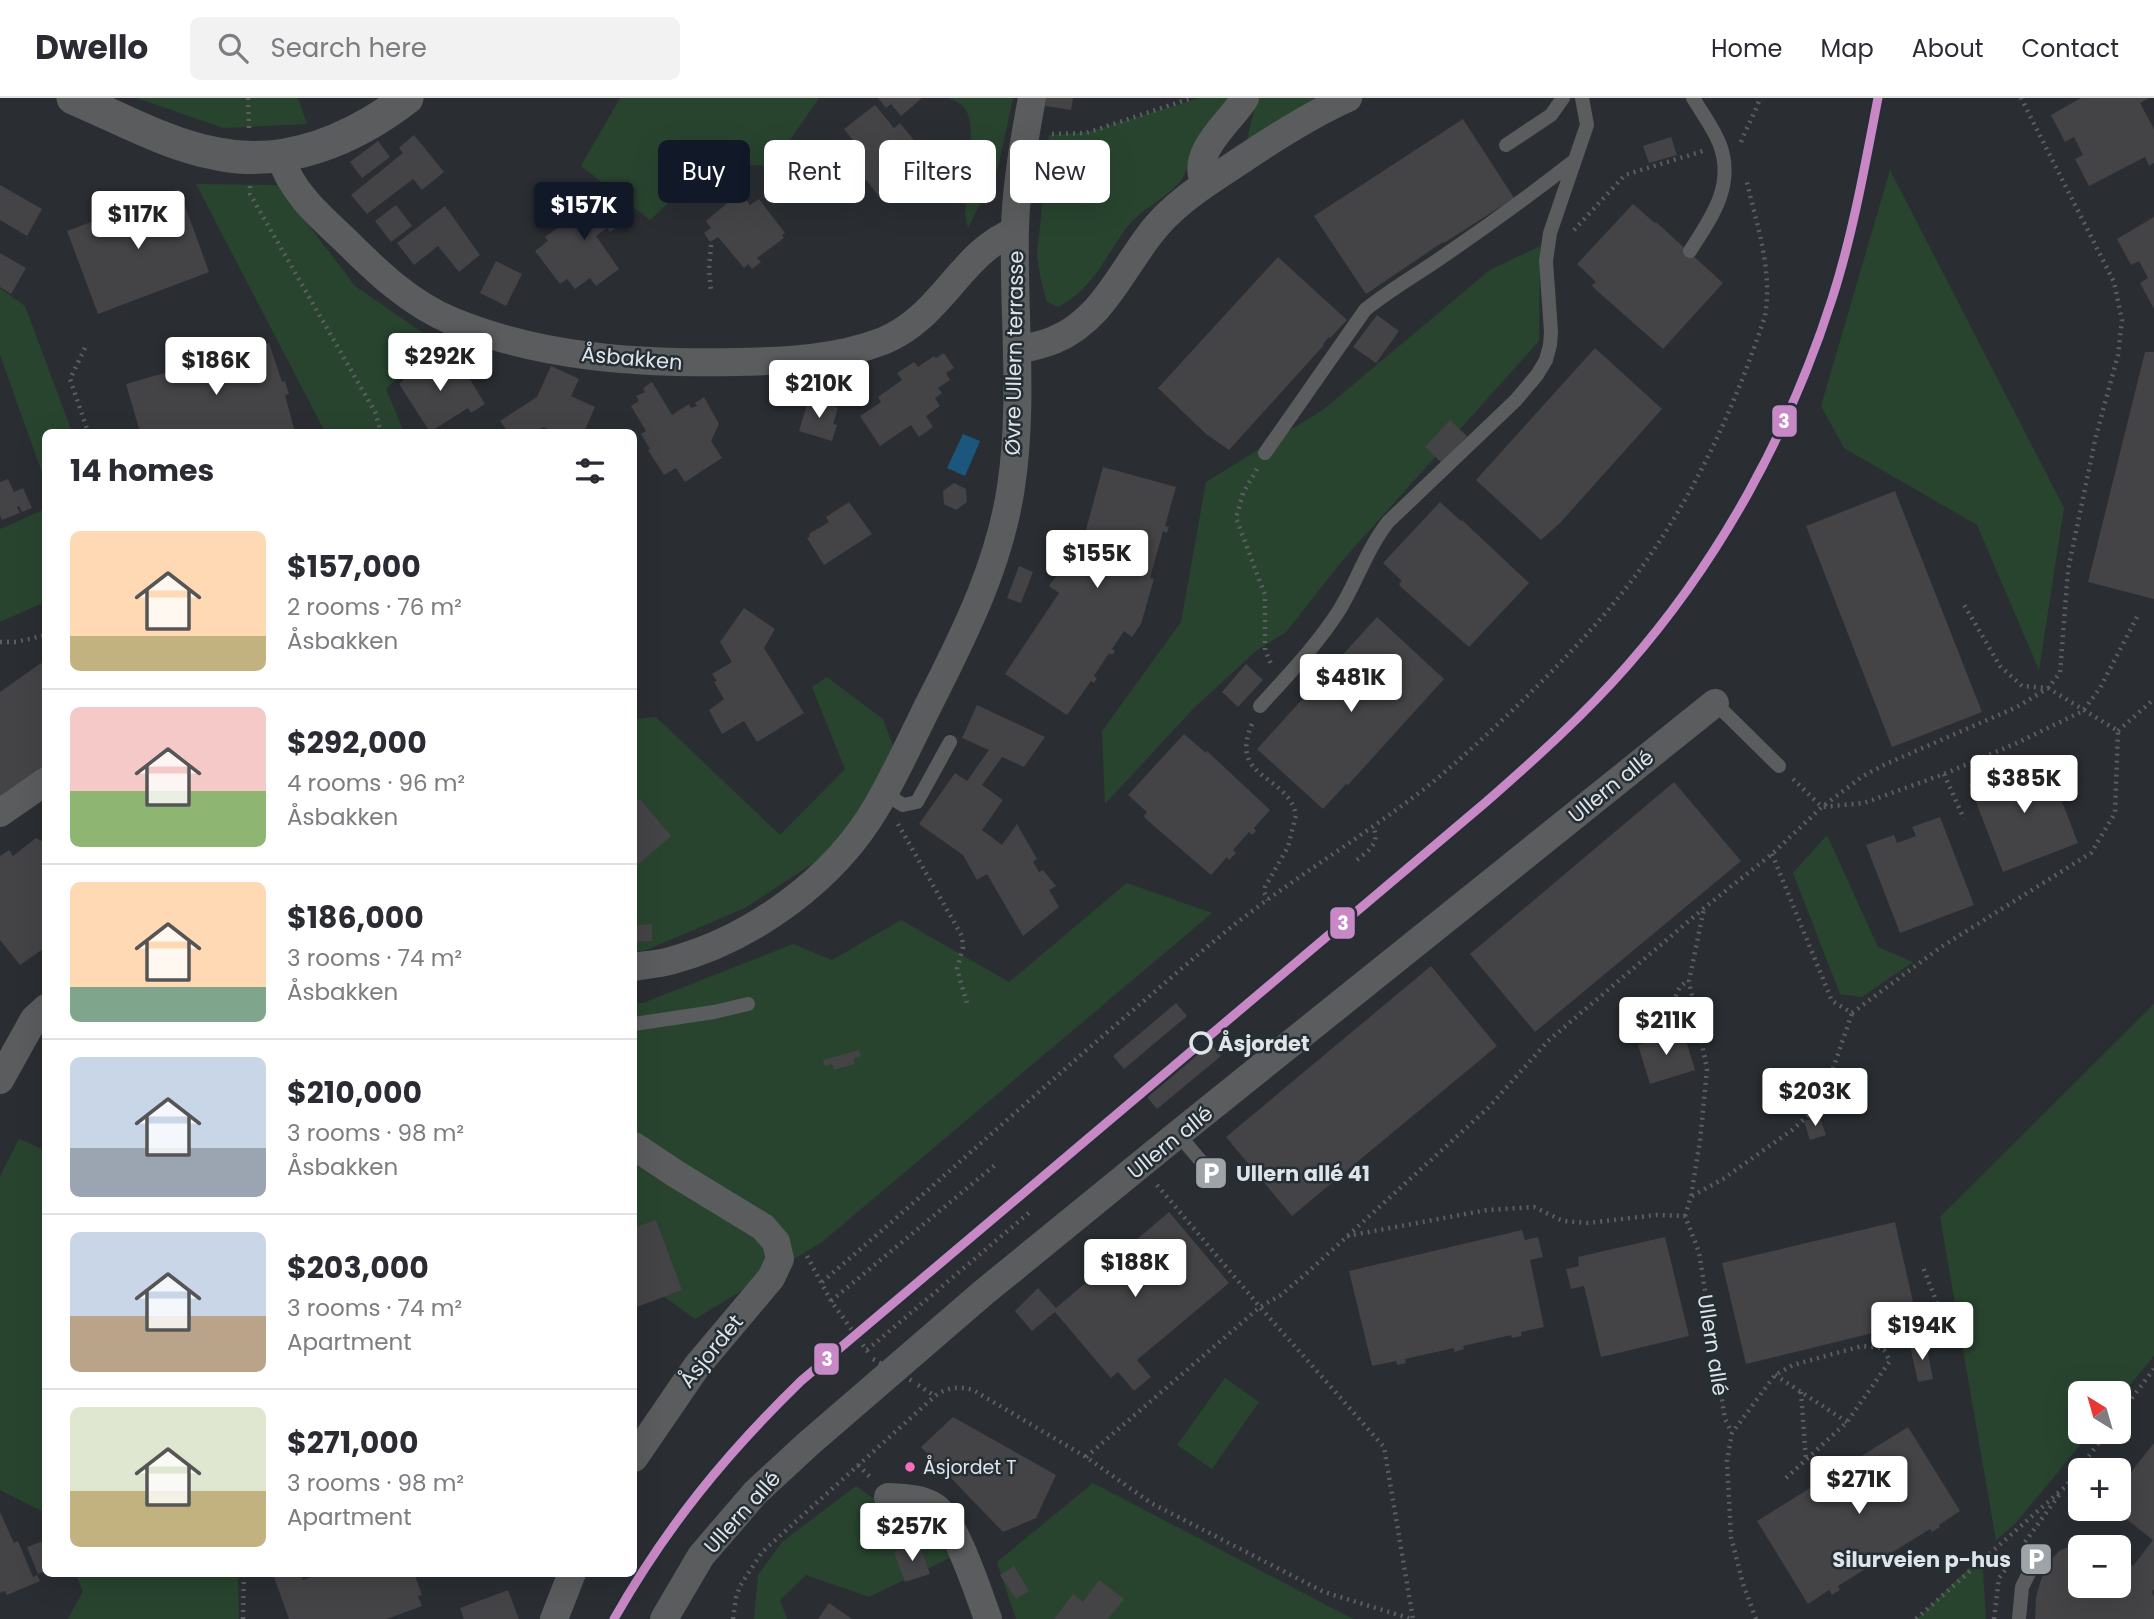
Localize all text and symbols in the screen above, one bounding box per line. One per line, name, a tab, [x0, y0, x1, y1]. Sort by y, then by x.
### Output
search box	[190, 17, 680, 80]
text: Dwello	[35, 24, 148, 71]
icon: search	[214, 29, 252, 67]
text: Search here	[270, 30, 427, 66]
text: Home	[1711, 32, 1783, 65]
text: Map	[1821, 32, 1874, 65]
text: About	[1912, 32, 1983, 65]
text: Contact	[2021, 32, 2119, 65]
chip: Buy	[658, 140, 750, 203]
chip: Rent	[764, 140, 865, 203]
chip: Filters	[879, 140, 996, 203]
chip: New	[1010, 140, 1110, 203]
pin: $157K	[535, 183, 633, 242]
text: $157K	[550, 189, 618, 221]
pin: $117K	[89, 192, 187, 251]
text: $117K	[108, 198, 168, 230]
street label: Øvre Ullern terrasse	[998, 250, 1030, 456]
pin: $292K	[391, 334, 489, 393]
pin: $186K	[167, 338, 265, 397]
street label: Åsbakken	[580, 339, 684, 377]
text: $292K	[404, 340, 476, 372]
text: $186K	[181, 344, 251, 376]
pin: $210K	[770, 360, 868, 420]
text: $210K	[785, 367, 853, 399]
line badge: 3	[1771, 404, 1798, 438]
text: 3	[1778, 408, 1790, 435]
text: 14 homes	[70, 449, 214, 492]
icon: filters	[571, 452, 609, 490]
pin: $155K	[1048, 531, 1146, 590]
text: $155K	[1062, 537, 1132, 569]
text: $157,000	[287, 545, 421, 588]
icon: home	[126, 559, 210, 643]
text: 2 rooms · 76 m²	[287, 591, 462, 623]
text: Åsbakken	[287, 625, 398, 657]
pin: $481K	[1302, 654, 1400, 714]
text: $481K	[1316, 661, 1386, 693]
text: $292,000	[287, 721, 427, 764]
icon: home	[126, 735, 210, 819]
street label: Ullern allé	[1562, 743, 1660, 829]
pin: $385K	[1975, 756, 2073, 815]
text: $385K	[1987, 762, 2061, 794]
text: 4 rooms · 96 m²	[287, 767, 465, 799]
text: Åsbakken	[287, 801, 398, 833]
text: $186,000	[287, 896, 424, 939]
line badge: 3	[1329, 906, 1356, 940]
icon: home	[126, 910, 210, 994]
text: 3	[1337, 910, 1349, 937]
text: 3 rooms · 74 m²	[287, 942, 462, 974]
text: Åsbakken	[287, 976, 398, 1008]
pin: $211K	[1617, 998, 1715, 1057]
text: $211K	[1635, 1004, 1697, 1036]
place label: Åsjordet	[1218, 1029, 1309, 1058]
marker: Åsjordet	[1190, 1032, 1212, 1054]
pin: $203K	[1766, 1068, 1864, 1128]
text: $210,000	[287, 1071, 422, 1114]
text: $203K	[1778, 1075, 1852, 1107]
icon: home	[126, 1085, 210, 1169]
street label: Ullern allé	[1121, 1099, 1219, 1185]
text: 3 rooms · 98 m²	[287, 1117, 464, 1149]
text: Åsbakken	[287, 1151, 398, 1183]
parking icon: Ullern allé 41	[1192, 1154, 1230, 1192]
place label: Ullern allé 41	[1236, 1159, 1370, 1188]
pin: $188K	[1086, 1240, 1184, 1299]
text: $203,000	[287, 1246, 429, 1289]
text: $188K	[1100, 1246, 1170, 1278]
icon: home	[126, 1260, 210, 1344]
text: 3 rooms · 74 m²	[287, 1292, 462, 1324]
street label: Ullern allé	[1691, 1292, 1735, 1398]
pin: $194K	[1873, 1302, 1971, 1362]
street label: Åsjordet	[673, 1308, 749, 1394]
text: $194K	[1887, 1309, 1957, 1341]
text: Apartment	[287, 1326, 412, 1358]
line badge: 3	[813, 1342, 840, 1376]
text: 3	[821, 1346, 833, 1373]
north arrow	[2068, 1381, 2132, 1444]
map controls	[2068, 1381, 2131, 1598]
text: $271,000	[287, 1421, 419, 1464]
icon: home	[126, 1435, 210, 1519]
place label: Åsjordet T	[923, 1454, 1017, 1481]
pin: $271K	[1810, 1456, 1908, 1516]
button: +	[2068, 1458, 2131, 1521]
marker: Åsjordet T	[903, 1460, 917, 1474]
text: $271K	[1826, 1463, 1892, 1495]
street label: Ullern allé	[697, 1464, 787, 1560]
text: 3 rooms · 98 m²	[287, 1467, 464, 1499]
text: Apartment	[287, 1501, 412, 1533]
pin: $257K	[863, 1504, 961, 1563]
text: $257K	[876, 1510, 948, 1542]
button: −	[2068, 1535, 2131, 1598]
parking icon: Silurveien p-hus	[2017, 1540, 2055, 1578]
place label: Silurveien p-hus	[1832, 1545, 2011, 1574]

